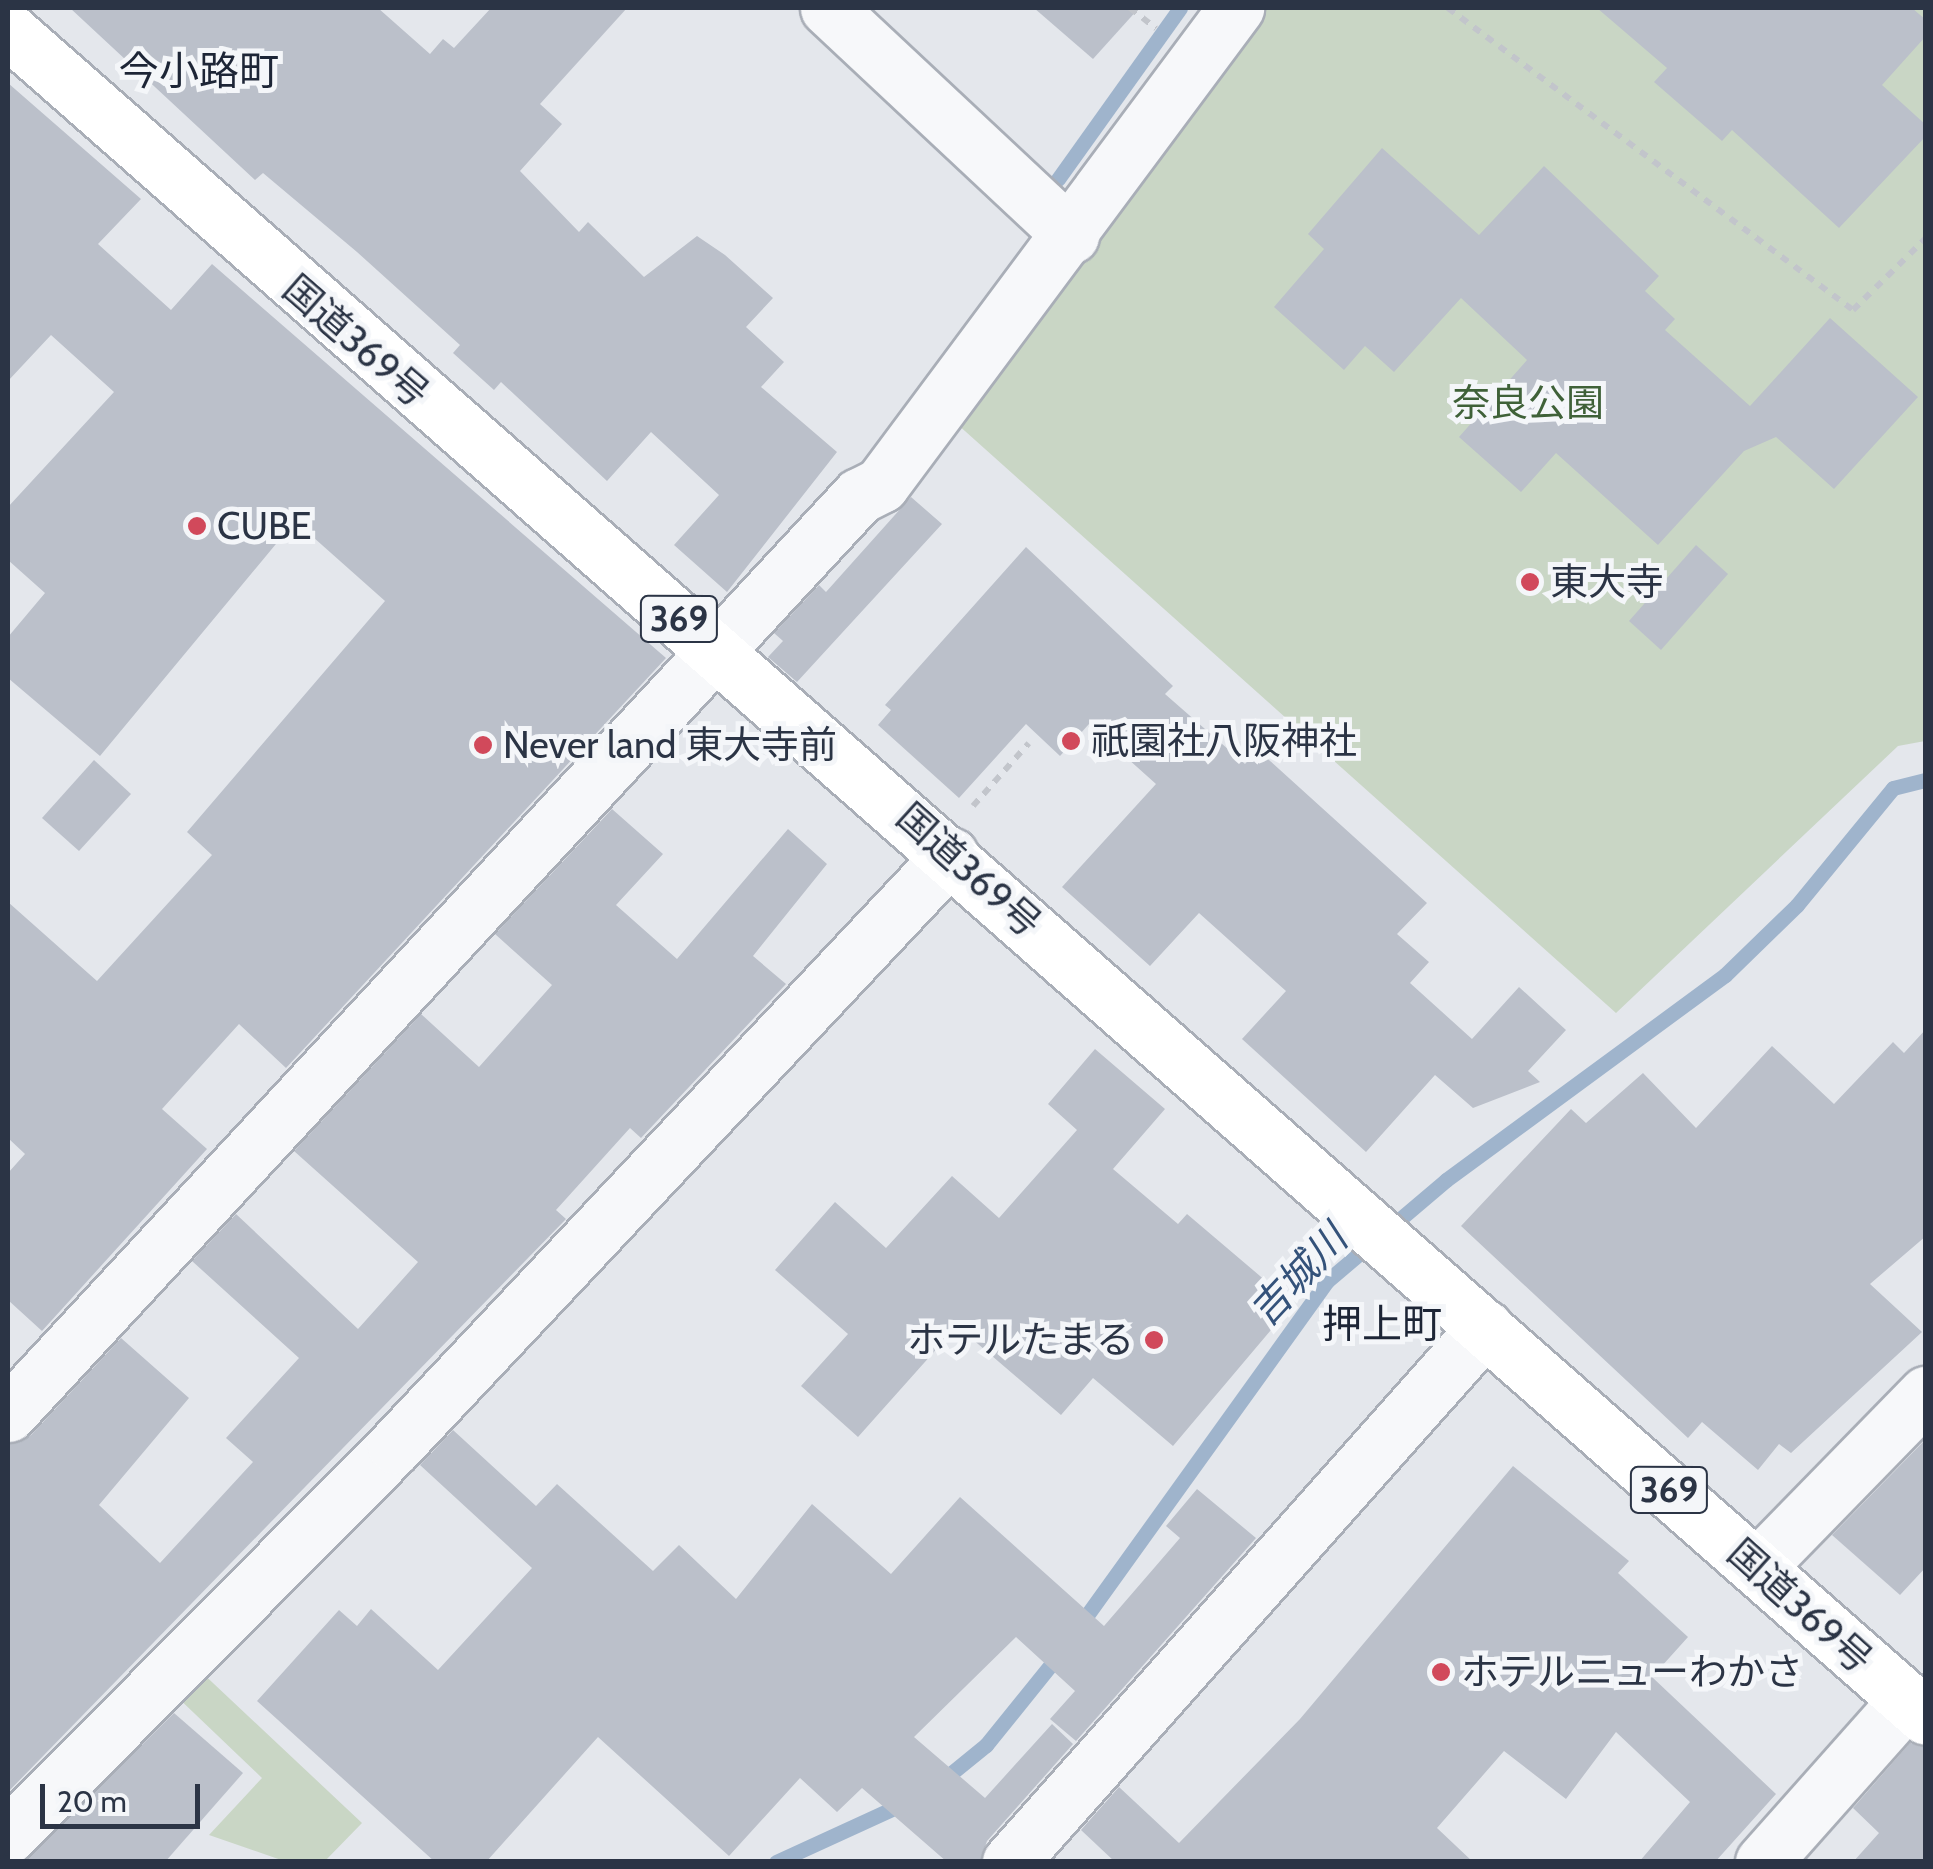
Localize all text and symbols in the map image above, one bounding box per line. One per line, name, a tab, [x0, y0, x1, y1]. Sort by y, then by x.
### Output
district label: 今小路町	[119, 47, 279, 95]
street label: 国道369号	[274, 265, 438, 417]
park label: 奈良公園	[1452, 380, 1604, 426]
place label: CUBE	[217, 503, 312, 549]
marker: CUBE	[186, 515, 208, 537]
place label: 東大寺	[1550, 559, 1664, 605]
marker: 東大寺	[1519, 571, 1541, 593]
road number: 369	[639, 589, 719, 649]
place label: 祇園社八阪神社	[1091, 718, 1357, 764]
place label: Never land 東大寺前	[503, 722, 837, 768]
marker: 祇園社八阪神社	[1060, 730, 1082, 752]
marker: Never land 東大寺前	[472, 734, 494, 756]
street label: 国道369号	[888, 794, 1050, 946]
water label: 吉城川	[1240, 1215, 1356, 1335]
district label: 押上町	[1322, 1300, 1442, 1348]
place label: ホテルたまる	[906, 1317, 1134, 1363]
marker: ホテルたまる	[1143, 1329, 1165, 1351]
road number: 369	[1629, 1460, 1709, 1520]
street label: 国道369号	[1719, 1530, 1881, 1682]
place label: ホテルニューわかさ	[1461, 1649, 1803, 1695]
marker: ホテルニューわかさ	[1430, 1661, 1452, 1683]
scale bar	[45, 1764, 205, 1826]
text: 20 m	[57, 1783, 127, 1820]

